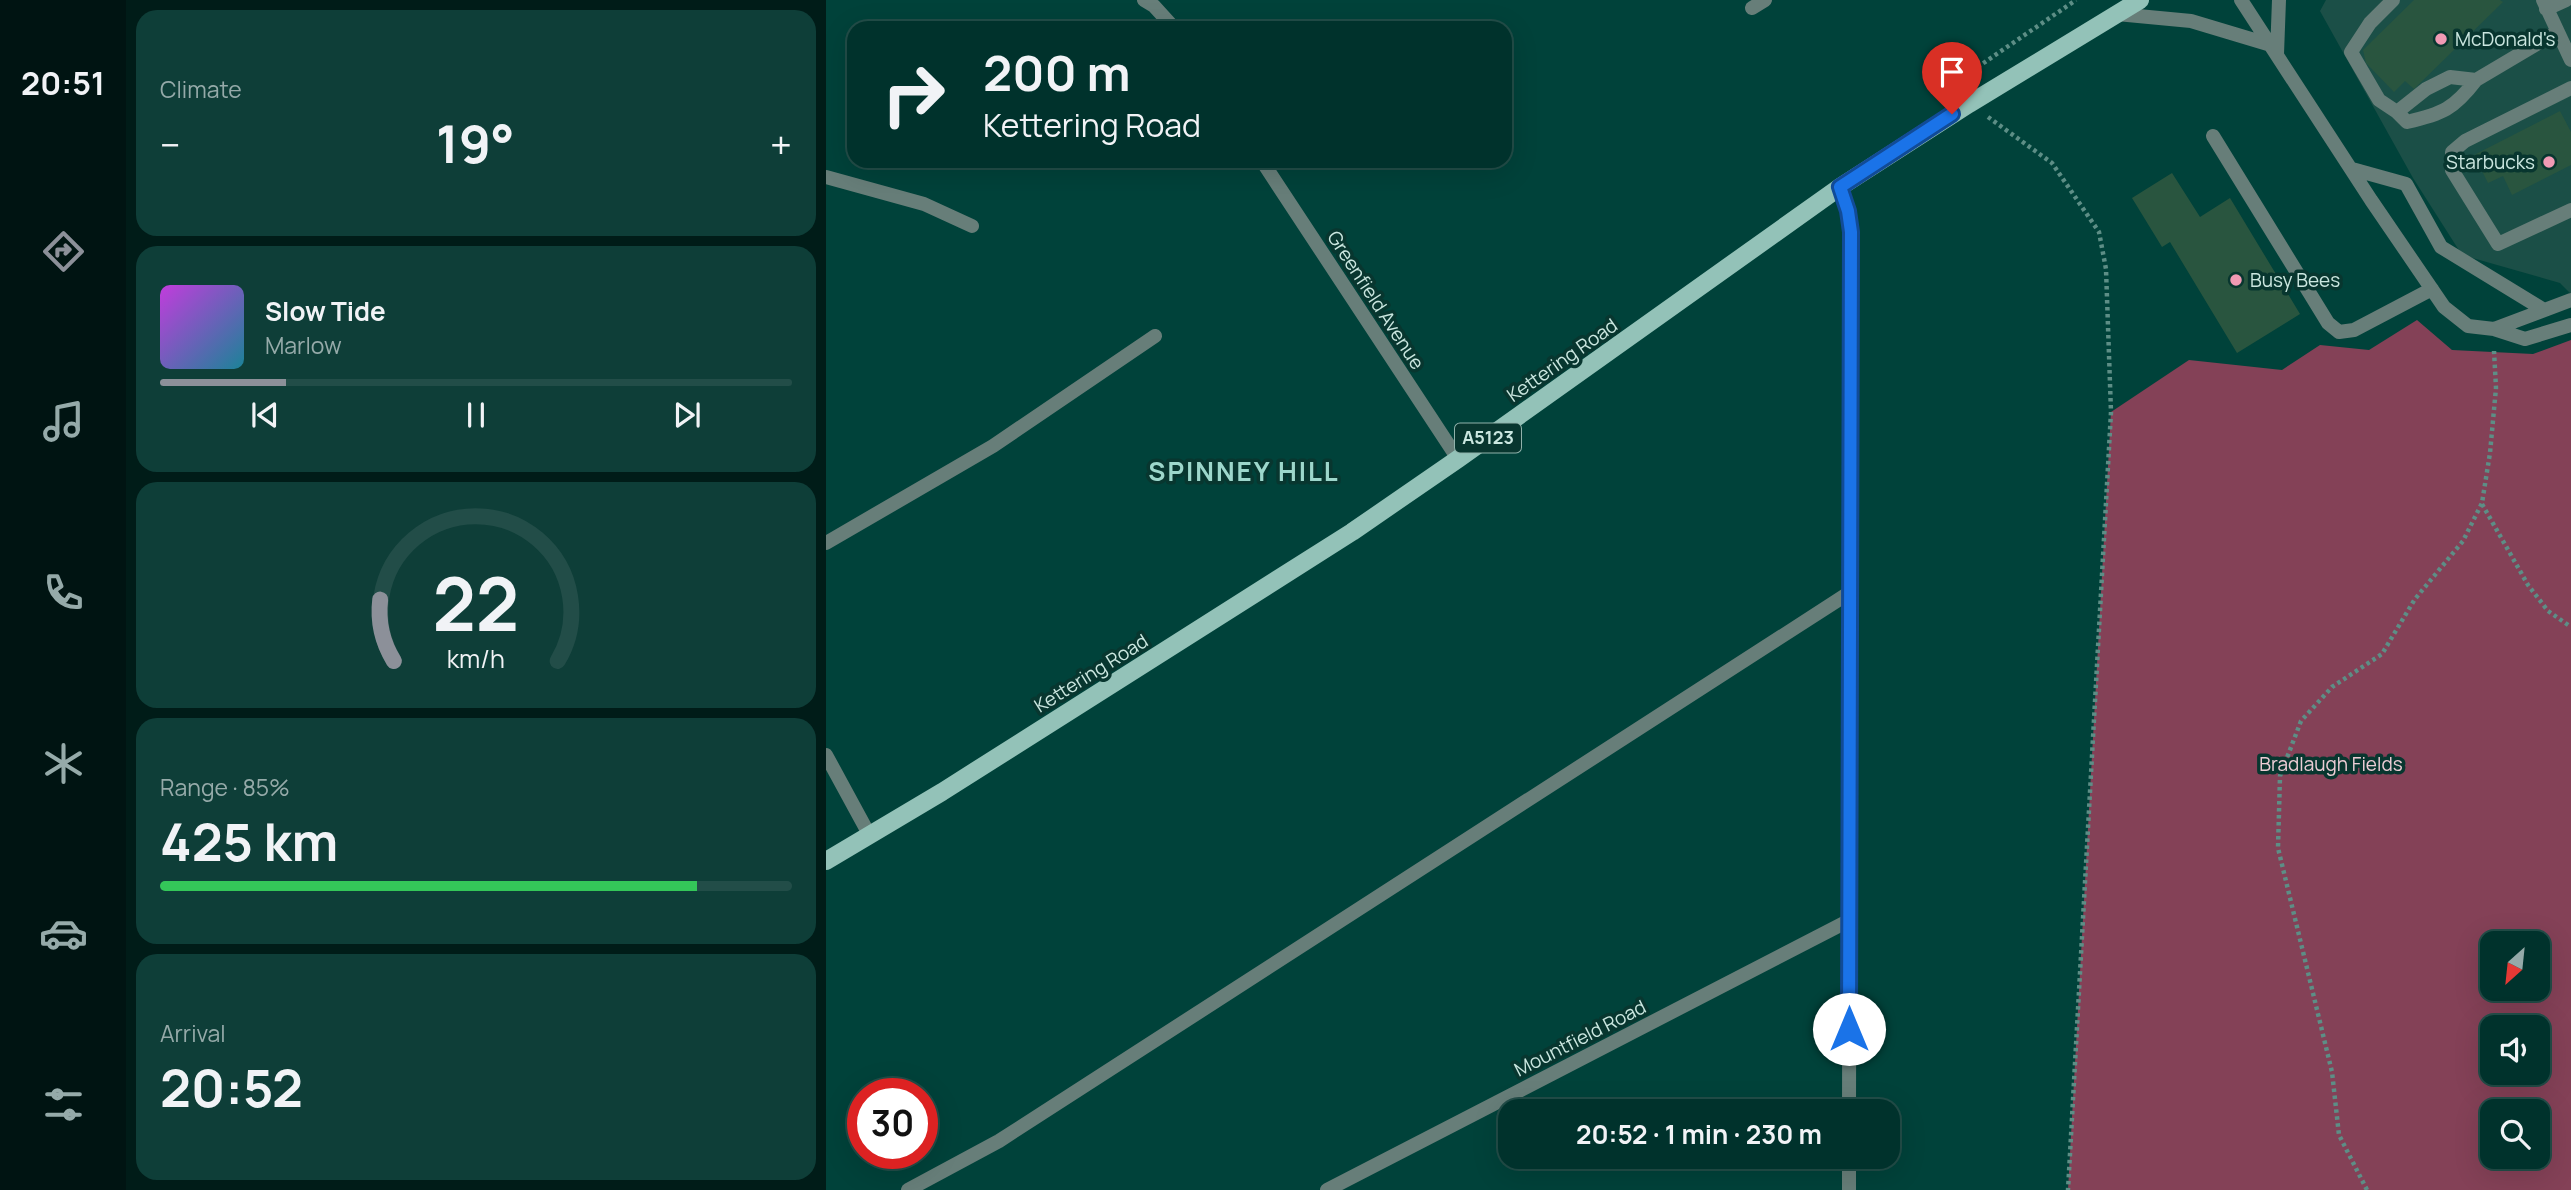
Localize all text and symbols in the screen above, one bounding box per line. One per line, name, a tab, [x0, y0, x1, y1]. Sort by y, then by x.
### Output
place label: McDonald's	[2455, 26, 2556, 52]
marker: McDonald's	[2433, 31, 2449, 47]
text: 200 m	[983, 39, 1131, 106]
pin	[1922, 42, 1982, 114]
icon: right	[868, 49, 959, 140]
icon: arrive	[1933, 53, 1971, 91]
text: 20:51	[21, 61, 105, 105]
text: Climate	[160, 73, 242, 105]
text: Kettering Road	[983, 103, 1201, 147]
text: 19°	[436, 108, 515, 179]
text: −	[160, 118, 181, 170]
text: +	[770, 118, 792, 170]
place label: Starbucks	[2446, 149, 2535, 175]
marker: Starbucks	[2541, 154, 2557, 170]
street label: Greenfield Avenue	[1321, 226, 1431, 374]
icon: directions	[39, 227, 88, 276]
place label: Busy Bees	[2250, 267, 2340, 293]
marker: Busy Bees	[2228, 272, 2244, 288]
text: Slow Tide	[265, 293, 386, 329]
street label: Kettering Road	[1502, 312, 1622, 408]
text: Marlow	[265, 329, 342, 361]
icon: previous	[246, 396, 284, 434]
icon: pause	[457, 396, 495, 434]
icon: next	[668, 396, 706, 434]
icon: music	[39, 397, 88, 446]
road number: A5123	[1455, 424, 1521, 452]
district label: SPINNEY HILL	[1148, 453, 1340, 489]
text: 22	[433, 553, 519, 653]
icon: phone	[39, 568, 88, 617]
street label: Kettering Road	[1029, 628, 1153, 718]
text: km/h	[447, 641, 505, 676]
icon: climate	[39, 739, 88, 788]
park label: Bradlaugh Fields	[2259, 751, 2403, 777]
text: Range · 85%	[160, 771, 290, 803]
text: 425 km	[160, 806, 338, 877]
icon: car	[39, 909, 88, 958]
north arrow	[2480, 931, 2550, 1001]
map controls	[2480, 931, 2550, 1169]
position arrow	[1812, 992, 1886, 1066]
street label: Mountfield Road	[1510, 994, 1650, 1082]
button: sound	[2480, 1015, 2550, 1085]
text: Arrival	[160, 1017, 226, 1049]
text: 20:52	[160, 1052, 303, 1123]
speed limit sign: 30	[847, 1078, 938, 1169]
icon: filters	[39, 1080, 88, 1129]
button: search	[2480, 1099, 2550, 1169]
text: 20:52 · 1 min · 230 m	[1576, 1116, 1822, 1152]

